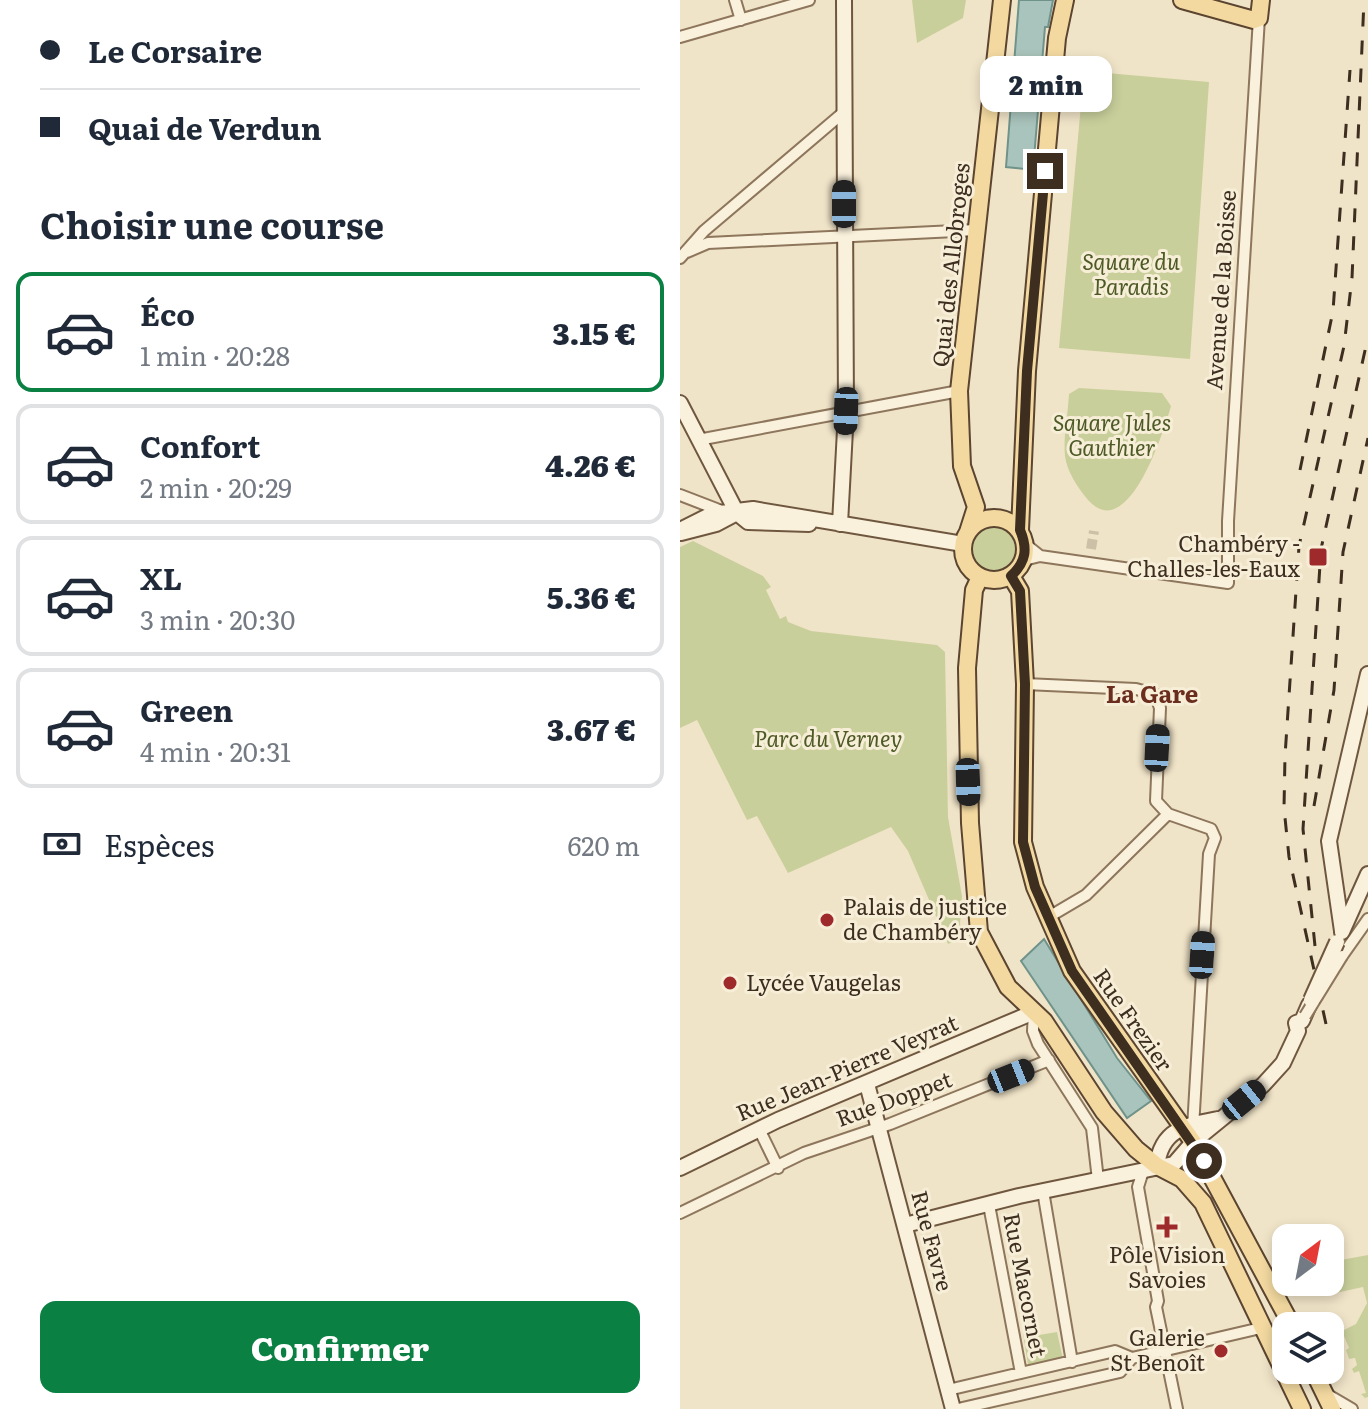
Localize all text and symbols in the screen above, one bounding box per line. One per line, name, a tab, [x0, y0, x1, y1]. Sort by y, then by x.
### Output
text: Le Corsaire	[88, 28, 262, 72]
callout: 2 min	[979, 55, 1111, 111]
text: 2 min	[1009, 64, 1083, 103]
text: Quai de Verdun	[88, 105, 322, 149]
route end	[1027, 153, 1063, 189]
street label: Quai des Allobroges	[922, 161, 977, 368]
car	[832, 180, 856, 228]
street label: Avenue de la Boisse	[1196, 189, 1243, 391]
text: Choisir une course	[40, 197, 384, 250]
park label: Square du Paradis	[1082, 244, 1180, 302]
text: Éco	[140, 291, 195, 335]
icon: car	[44, 296, 116, 368]
text: 3.15 €	[553, 310, 636, 354]
text: 1 min · 20:28	[140, 335, 290, 374]
car	[833, 387, 859, 435]
park label: Square Jules Gauthier	[1053, 405, 1171, 463]
text: Confort	[140, 423, 261, 467]
icon: car	[44, 428, 116, 500]
text: 4.26 €	[545, 442, 636, 486]
text: 2 min · 20:29	[140, 467, 292, 506]
place label: Chambéry - Challes-les-Eaux	[1127, 526, 1301, 584]
marker: Chambéry - Challes-les-Eaux	[1307, 546, 1329, 568]
text: XL	[140, 555, 182, 599]
icon: car	[44, 560, 116, 632]
text: 5.36 €	[547, 574, 636, 618]
text: 3 min · 20:30	[140, 599, 295, 638]
district label: La Gare	[1106, 675, 1198, 710]
text: Green	[140, 687, 233, 731]
icon: car	[44, 692, 116, 764]
text: 3.67 €	[547, 706, 636, 750]
park label: Parc du Verney	[754, 721, 902, 754]
car	[1144, 723, 1170, 773]
text: 4 min · 20:31	[140, 731, 291, 770]
car	[955, 758, 981, 806]
icon: cash	[40, 822, 84, 866]
text: Espèces	[104, 822, 214, 866]
text: 620 m	[567, 825, 640, 864]
place label: Palais de justice de Chambéry	[843, 889, 1007, 947]
marker: Palais de justice de Chambéry	[818, 911, 836, 929]
car	[1188, 930, 1216, 980]
street label: Rue Frezier	[1087, 961, 1182, 1078]
place label: Lycée Vaugelas	[746, 965, 901, 998]
marker: Lycée Vaugelas	[721, 974, 739, 992]
street label: Rue Jean-Pierre Veyrat	[730, 1005, 963, 1128]
car	[984, 1056, 1038, 1096]
street label: Rue Doppet	[831, 1061, 956, 1134]
car	[1218, 1076, 1270, 1124]
route start	[1186, 1143, 1222, 1179]
street label: Rue Favre	[904, 1187, 963, 1295]
street label: Rue Macornet	[996, 1210, 1057, 1360]
marker: Pôle Vision Savoies	[1156, 1216, 1178, 1238]
north arrow	[1272, 1224, 1344, 1296]
map controls	[1272, 1224, 1344, 1384]
place label: Pôle Vision Savoies	[1109, 1237, 1225, 1295]
button: Confirmer	[40, 1301, 640, 1393]
button: layers	[1272, 1312, 1344, 1384]
place label: Galerie St Benoît	[1110, 1320, 1205, 1378]
marker: Galerie St Benoît	[1212, 1342, 1230, 1360]

